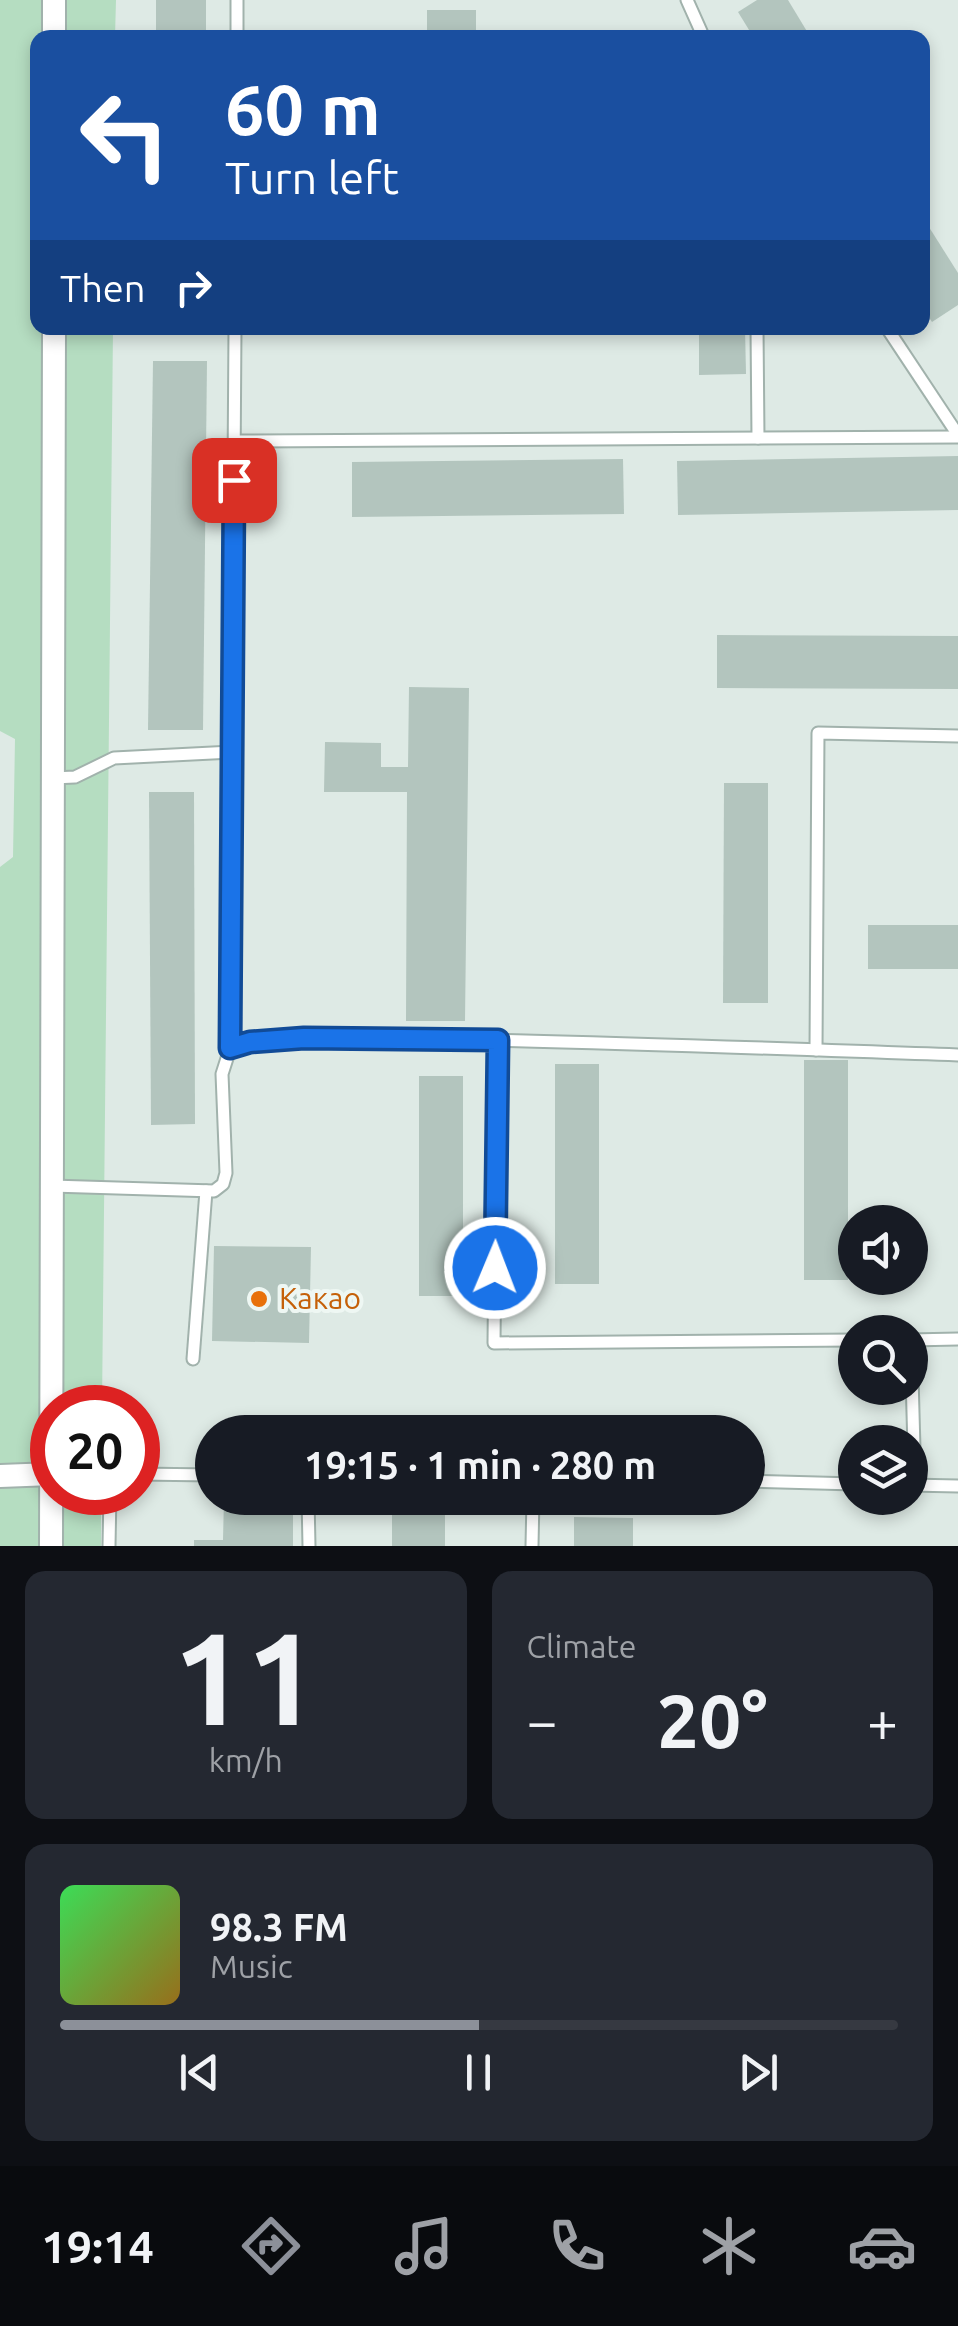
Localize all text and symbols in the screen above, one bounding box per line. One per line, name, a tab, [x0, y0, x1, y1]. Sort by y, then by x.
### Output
icon: left	[60, 70, 190, 200]
text: 60 m	[225, 70, 381, 148]
text: Turn left	[225, 152, 399, 203]
icon: right	[166, 260, 221, 315]
text: Then	[60, 267, 146, 309]
pin	[192, 438, 277, 523]
icon: arrive	[207, 453, 262, 508]
map controls	[838, 1205, 928, 1515]
button: sound	[838, 1205, 928, 1295]
position arrow	[443, 1216, 547, 1320]
place label: Какао	[279, 1281, 361, 1315]
marker: Какао	[248, 1288, 270, 1310]
button: search	[838, 1315, 928, 1405]
speed limit sign: 20	[30, 1385, 160, 1515]
button: layers	[838, 1425, 928, 1515]
text: 19:15 · 1 min · 280 m	[304, 1444, 656, 1486]
text: 11	[172, 1604, 319, 1750]
text: Climate	[527, 1628, 637, 1664]
text: 20°	[657, 1678, 768, 1762]
text: −	[527, 1690, 558, 1751]
text: +	[867, 1690, 898, 1751]
text: km/h	[209, 1742, 283, 1778]
text: 98.3 FM	[210, 1906, 348, 1948]
text: Music	[210, 1948, 293, 1984]
icon: previous	[172, 2045, 227, 2100]
icon: pause	[451, 2045, 506, 2100]
icon: next	[731, 2045, 786, 2100]
icon: directions	[236, 2211, 306, 2281]
icon: music	[389, 2211, 459, 2281]
icon: phone	[542, 2211, 612, 2281]
icon: climate	[694, 2211, 764, 2281]
icon: car	[847, 2211, 917, 2281]
text: 19:14	[41, 2221, 154, 2272]

